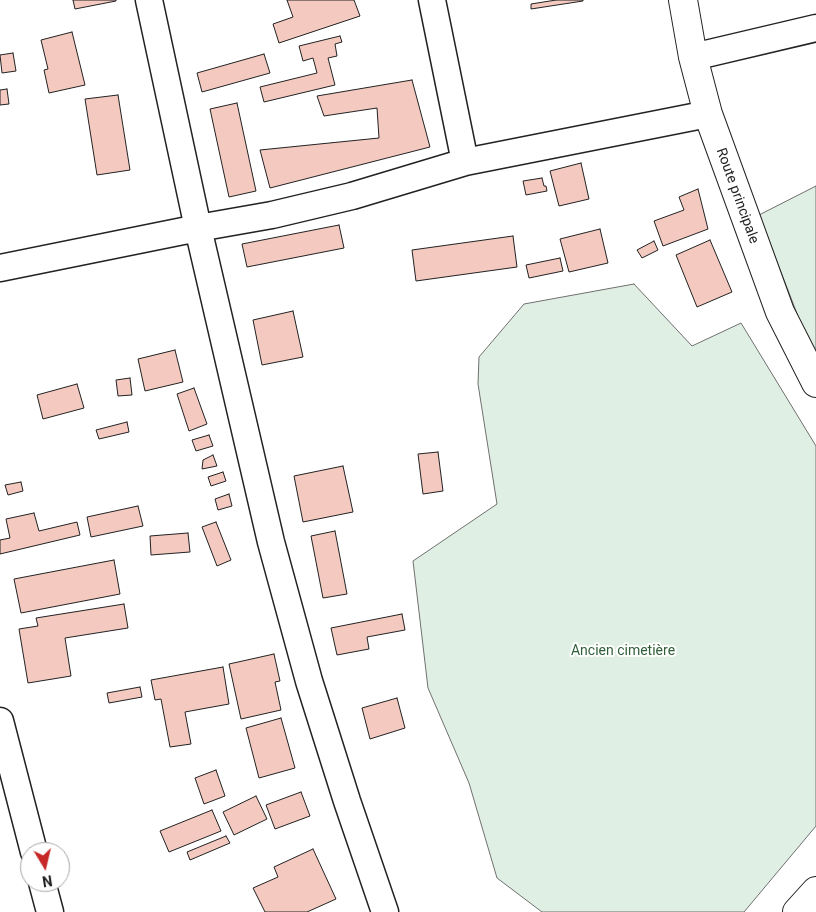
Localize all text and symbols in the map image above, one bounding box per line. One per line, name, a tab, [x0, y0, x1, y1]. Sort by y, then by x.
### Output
street label: Route principale	[712, 146, 762, 246]
park label: Ancien cimetière	[571, 643, 675, 659]
north arrow	[20, 842, 70, 892]
text: N	[41, 872, 53, 890]

